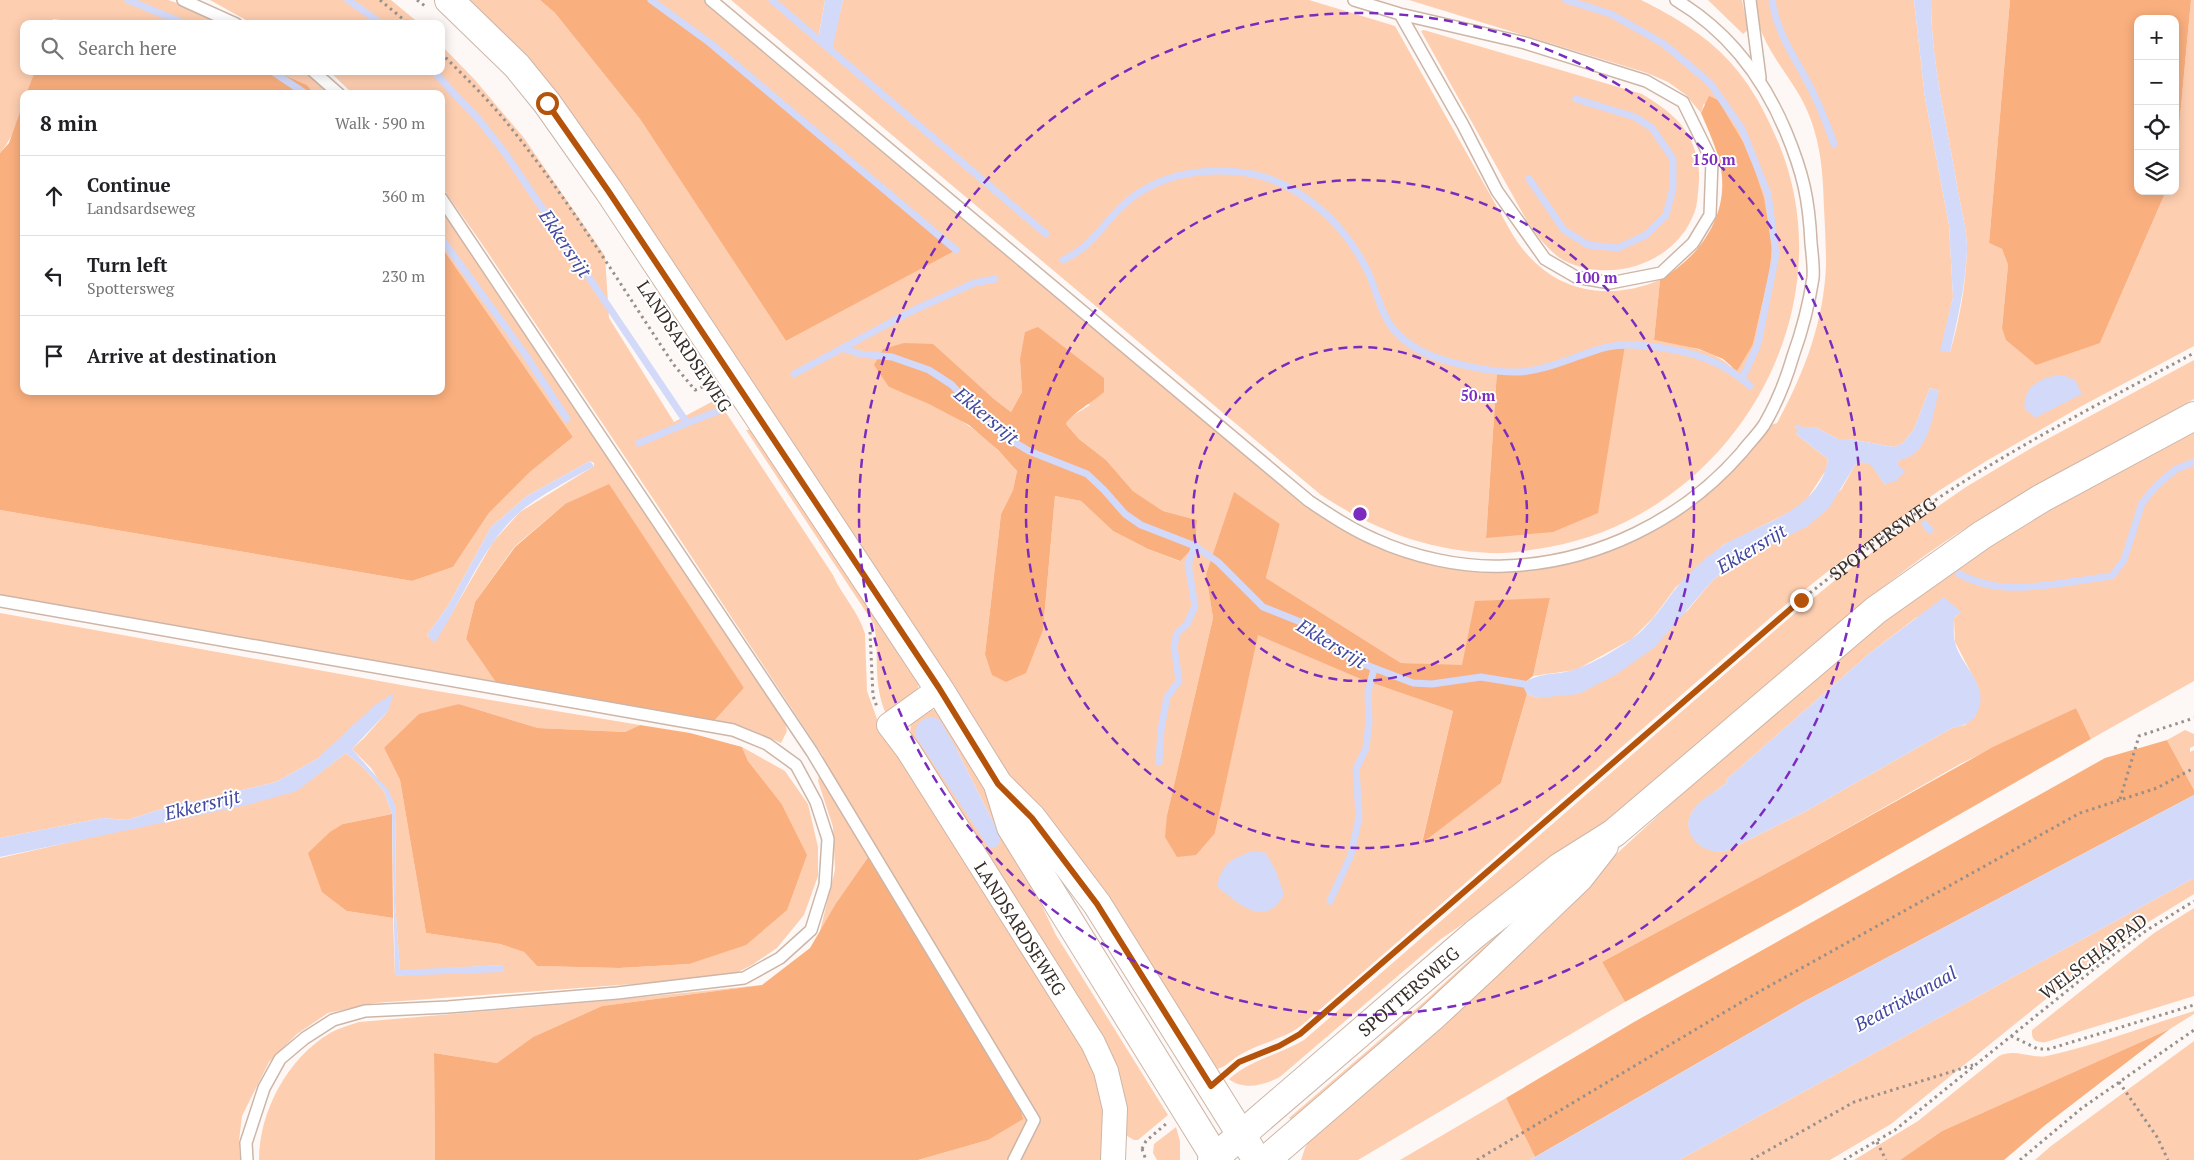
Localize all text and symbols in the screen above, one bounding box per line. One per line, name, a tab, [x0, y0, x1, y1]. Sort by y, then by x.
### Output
map controls	[2134, 15, 2179, 195]
button: +	[2134, 15, 2179, 60]
search box	[20, 20, 445, 75]
icon: search	[38, 34, 66, 62]
text: Search here	[78, 35, 177, 60]
button: −	[2134, 60, 2179, 105]
route start	[536, 92, 559, 115]
button: locate	[2134, 105, 2179, 150]
text: 8 min	[40, 109, 97, 137]
text: Walk · 590 m	[335, 112, 425, 134]
text: 150 m	[1692, 149, 1736, 169]
button: layers	[2134, 150, 2179, 195]
text: Continue	[87, 172, 171, 197]
icon: ahead	[40, 182, 68, 210]
text: 360 m	[382, 185, 425, 207]
text: Landsardseweg	[87, 197, 195, 219]
water label: Ekkersrijt	[534, 203, 598, 282]
text: Turn left	[87, 252, 168, 277]
icon: left	[40, 262, 68, 290]
text: 230 m	[382, 265, 425, 287]
text: 100 m	[1574, 267, 1618, 287]
street label: LANDSARDSEWEG	[632, 275, 738, 417]
text: Spottersweg	[87, 277, 174, 299]
icon: arrive	[40, 342, 68, 370]
text: Arrive at destination	[87, 343, 276, 368]
water label: Ekkersrijt	[949, 380, 1025, 450]
text: 50 m	[1461, 385, 1496, 405]
street label: SPOTTERSWEG	[1824, 491, 1941, 586]
centre of rings	[1351, 505, 1369, 523]
water label: Ekkersrijt	[1711, 517, 1791, 579]
route end	[1790, 589, 1813, 612]
water label: Ekkersrijt	[1292, 612, 1372, 674]
water label: Ekkersrijt	[161, 782, 243, 826]
street label: LANDSARDSEWEG	[969, 857, 1072, 1000]
street label: WELSCHAPPAD	[2034, 908, 2152, 1004]
street label: SPOTTERSWEG	[1353, 940, 1465, 1042]
water label: Beatrixkanaal	[1849, 959, 1961, 1037]

